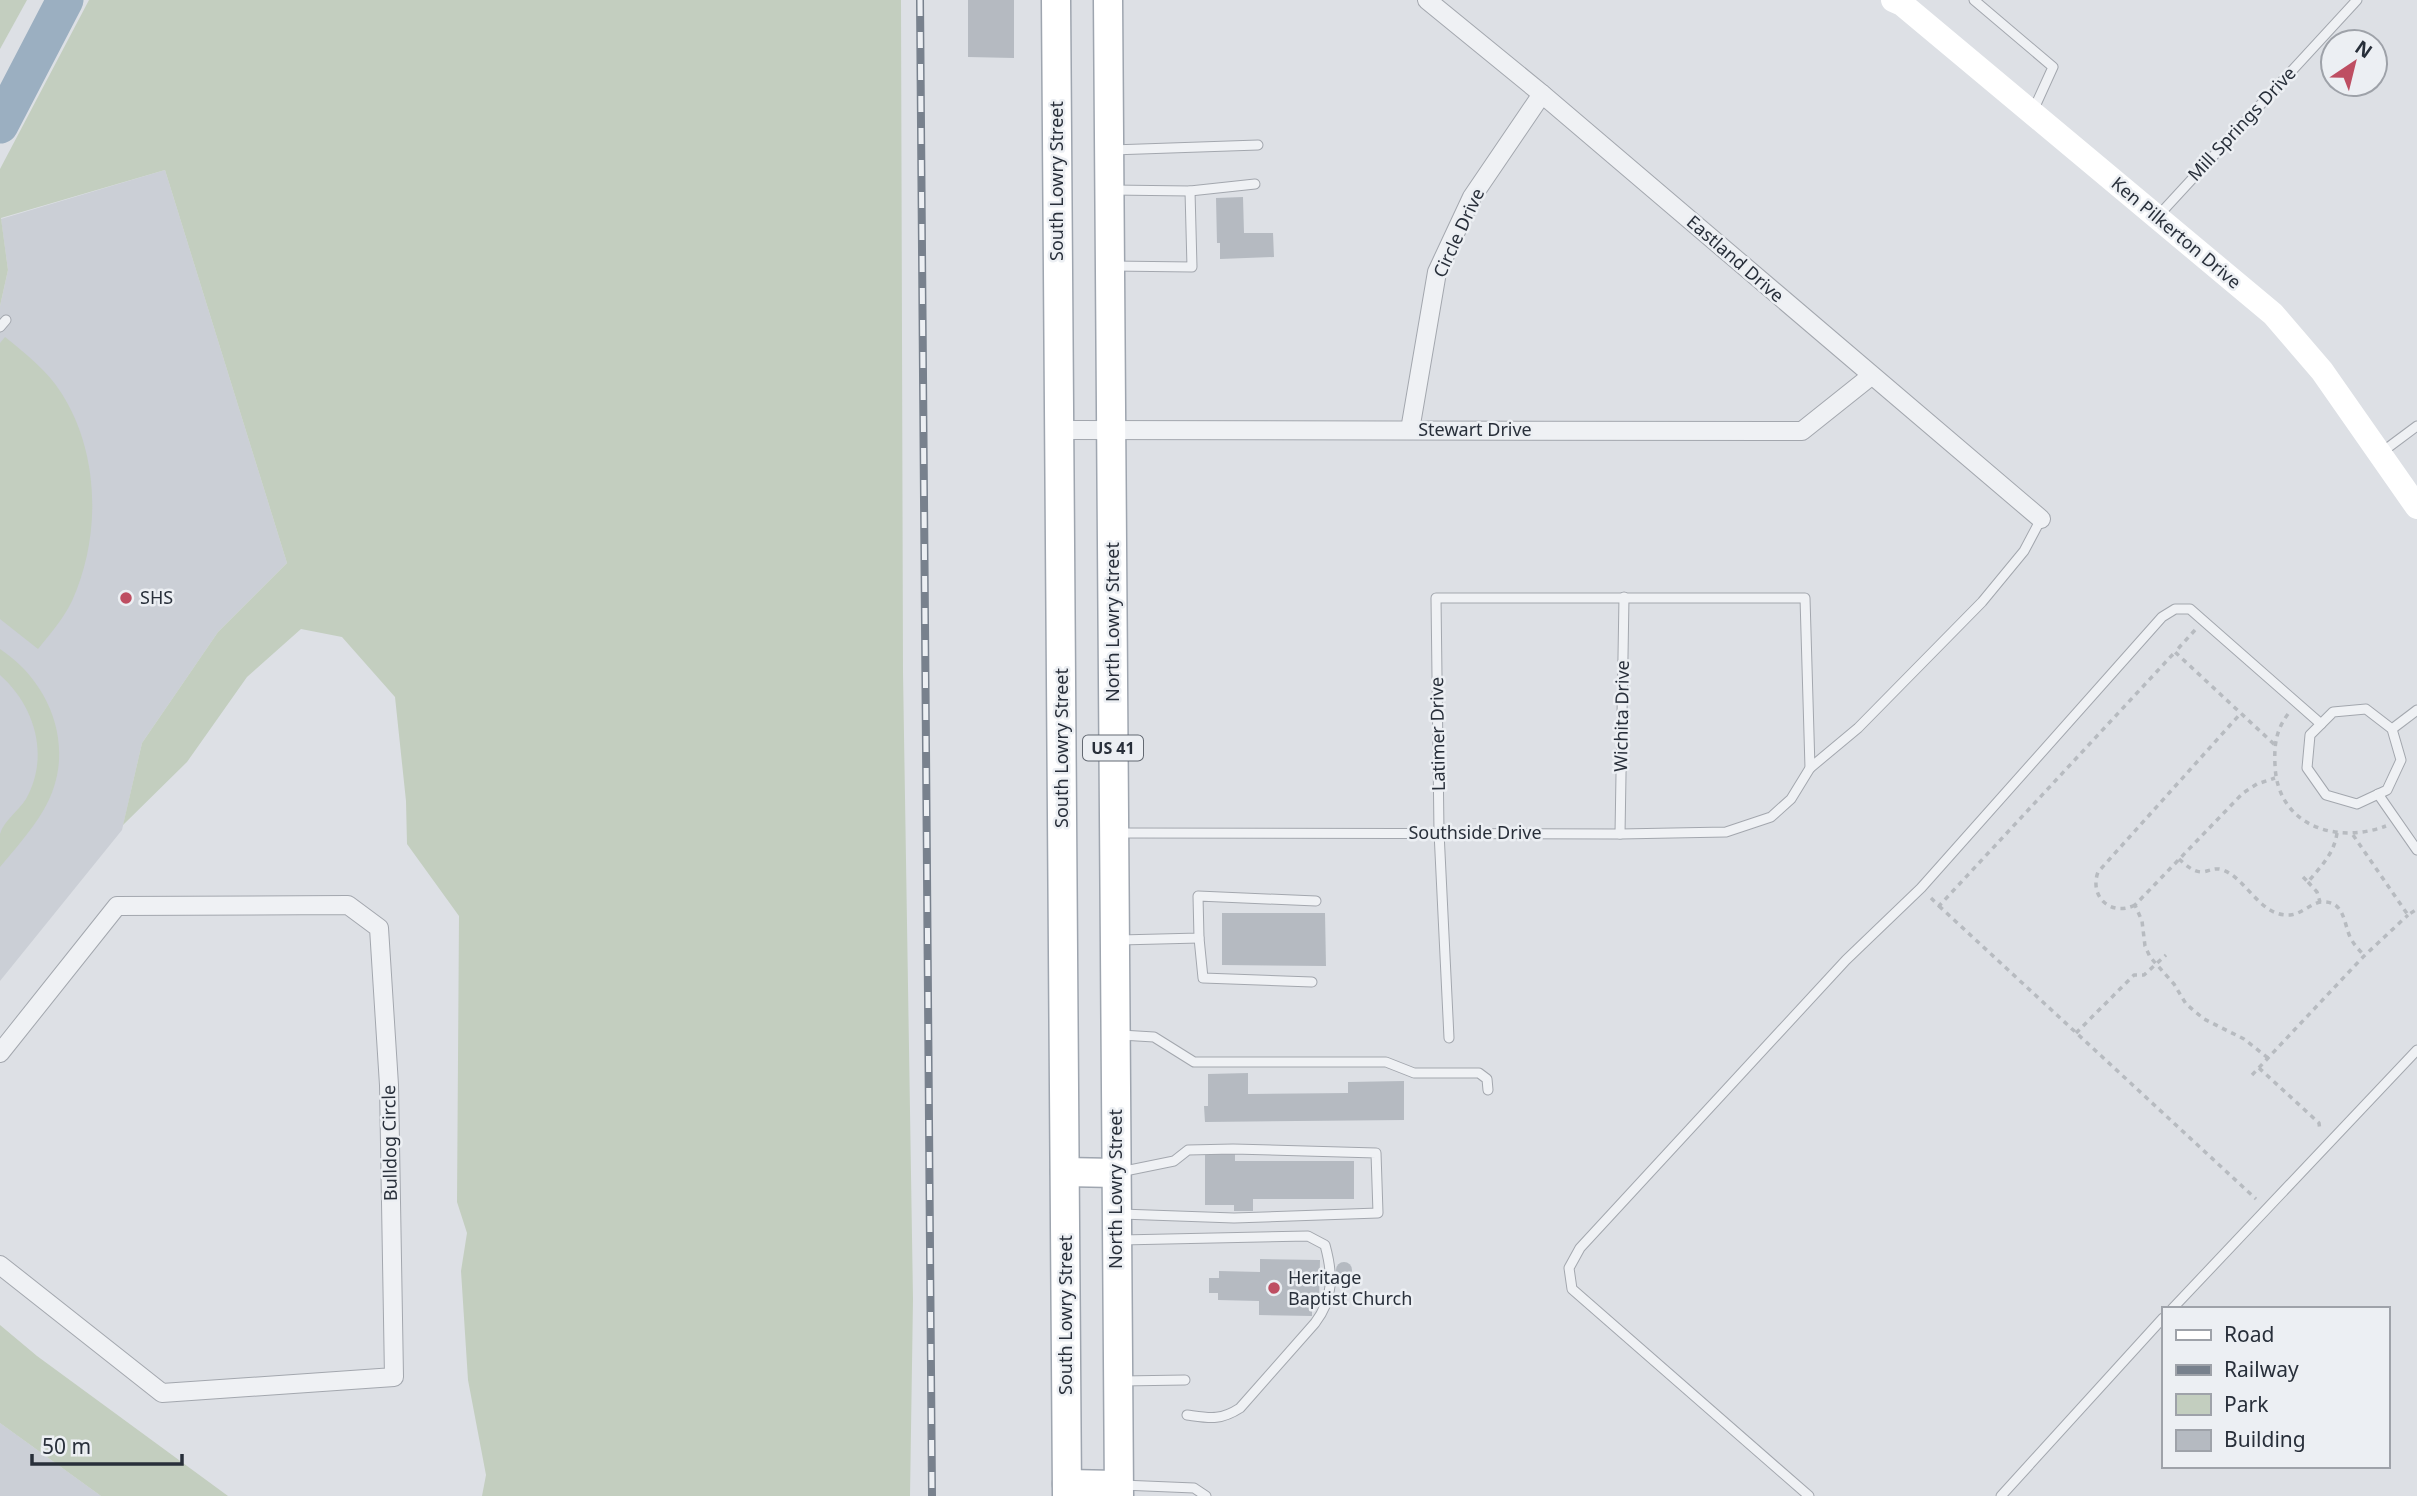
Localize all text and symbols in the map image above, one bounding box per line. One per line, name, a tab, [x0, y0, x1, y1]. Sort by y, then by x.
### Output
north arrow	[2319, 28, 2389, 98]
text: N	[2350, 34, 2378, 64]
street label: Mill Springs Drive	[2182, 61, 2301, 186]
street label: South Lowry Street	[1044, 101, 1068, 261]
street label: Ken Pilkerton Drive	[2107, 171, 2246, 294]
street label: Circle Drive	[1427, 184, 1489, 281]
street label: Eastland Drive	[1682, 209, 1789, 307]
street label: Stewart Drive	[1418, 417, 1532, 441]
street label: North Lowry Street	[1100, 542, 1124, 702]
place label: SHS	[140, 585, 173, 609]
marker: SHS	[118, 590, 134, 606]
street label: Wichita Drive	[1608, 660, 1634, 772]
street label: South Lowry Street	[1049, 668, 1073, 828]
street label: Latimer Drive	[1424, 677, 1450, 791]
road number: US 41	[1083, 736, 1143, 761]
street label: Southside Drive	[1408, 820, 1542, 844]
street label: Bulldog Circle	[376, 1085, 402, 1201]
street label: North Lowry Street	[1103, 1109, 1127, 1269]
street label: South Lowry Street	[1053, 1235, 1077, 1395]
place label: Heritage Baptist Church	[1288, 1265, 1412, 1310]
marker: Heritage Baptist Church	[1266, 1280, 1282, 1296]
legend	[2162, 1307, 2389, 1468]
text: Road	[2224, 1320, 2274, 1348]
text: Railway	[2224, 1355, 2299, 1383]
text: Park	[2224, 1390, 2269, 1418]
scale bar	[32, 1422, 182, 1466]
text: Building	[2224, 1425, 2306, 1453]
text: 50 m	[42, 1432, 91, 1460]

